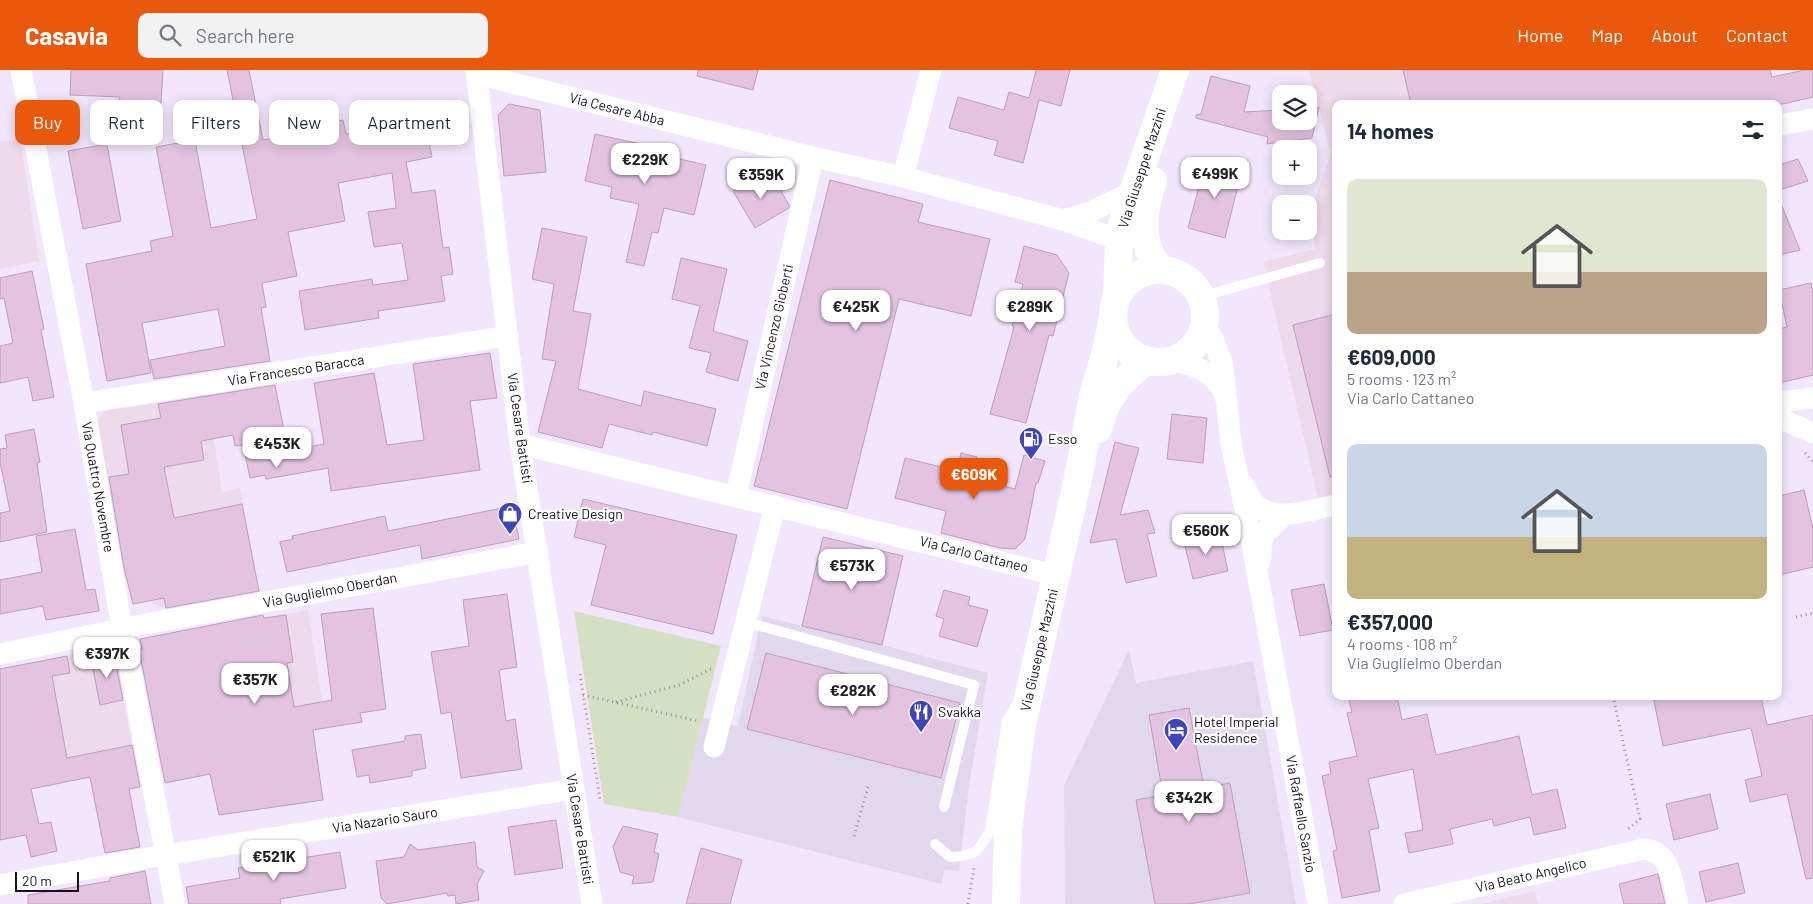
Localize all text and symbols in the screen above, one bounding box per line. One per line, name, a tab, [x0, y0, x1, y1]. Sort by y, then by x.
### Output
search box	[138, 13, 488, 58]
text: Casavia	[25, 21, 108, 50]
icon: search	[156, 21, 184, 49]
text: Search here	[196, 24, 295, 47]
text: Home	[1517, 24, 1563, 46]
text: Map	[1591, 24, 1623, 46]
text: About	[1651, 24, 1698, 46]
text: Contact	[1726, 24, 1788, 46]
map controls	[1272, 85, 1317, 240]
button: layers	[1272, 85, 1317, 130]
street label: Via Cesare Abba	[568, 88, 667, 129]
chip: Buy	[15, 100, 80, 145]
chip: Rent	[90, 100, 163, 145]
chip: Filters	[173, 100, 259, 145]
chip: New	[269, 100, 339, 145]
chip: Apartment	[349, 100, 469, 145]
street label: Via Giuseppe Mazzini	[1114, 106, 1169, 230]
icon: filters	[1739, 116, 1767, 144]
text: 14 homes	[1347, 118, 1434, 143]
button: +	[1272, 140, 1317, 185]
pin: €229K	[610, 142, 680, 185]
text: €229K	[622, 149, 668, 168]
pin: €499K	[1180, 156, 1250, 199]
pin: €359K	[726, 158, 796, 200]
text: €499K	[1192, 163, 1238, 182]
text: €359K	[738, 164, 784, 183]
button: −	[1272, 195, 1317, 240]
icon: home	[1512, 211, 1602, 301]
street label: Via Vincenzo Gioberti	[751, 262, 796, 392]
pin: €425K	[821, 290, 891, 332]
pin: €289K	[995, 290, 1065, 332]
text: €425K	[832, 296, 880, 315]
text: €289K	[1007, 296, 1053, 315]
text: €609,000	[1347, 344, 1436, 369]
street label: Via Francesco Baracca	[226, 350, 365, 389]
text: 5 rooms · 123 m²	[1347, 369, 1456, 388]
street label: Via Cesare Battisti	[504, 371, 537, 484]
text: Via Carlo Cattaneo	[1347, 388, 1474, 407]
street label: Via Quattro Novembre	[79, 420, 118, 554]
pin: €453K	[242, 426, 312, 469]
fuel station icon: Esso	[1018, 426, 1044, 460]
place label: Esso	[1048, 430, 1077, 447]
text: €453K	[253, 433, 301, 452]
pin: €609K	[939, 458, 1009, 500]
text: €609K	[951, 464, 997, 483]
icon: home	[1512, 476, 1602, 566]
shop icon: Creative Design	[497, 501, 523, 535]
place label: Creative Design	[528, 505, 623, 522]
pin: €560K	[1171, 514, 1241, 556]
text: €560K	[1183, 520, 1229, 539]
street label: Via Carlo Cattaneo	[918, 532, 1030, 575]
pin: €573K	[817, 548, 887, 591]
text: €573K	[829, 555, 875, 574]
street label: Via Guglielmo Oberdan	[262, 568, 398, 611]
street label: Via Giuseppe Mazzini	[1016, 587, 1061, 713]
text: €357,000	[1347, 609, 1433, 634]
text: 4 rooms · 108 m²	[1347, 634, 1458, 653]
pin: €397K	[72, 636, 142, 679]
text: €397K	[84, 643, 130, 662]
text: Via Guglielmo Oberdan	[1347, 653, 1502, 672]
pin: €357K	[220, 662, 290, 705]
text: €357K	[232, 669, 278, 688]
pin: €282K	[818, 674, 888, 716]
text: €282K	[830, 680, 876, 699]
restaurant icon: Svakka	[908, 699, 934, 733]
place label: Svakka	[938, 703, 981, 720]
place label: Hotel Imperial Residence	[1194, 713, 1278, 746]
hotel icon: Hotel Imperial Residence	[1163, 717, 1189, 751]
street label: Via Raffaello Sanzio	[1283, 754, 1320, 874]
street label: Via Cesare Battisti	[563, 772, 598, 885]
pin: €342K	[1154, 780, 1224, 823]
text: €342K	[1165, 787, 1213, 806]
street label: Via Nazario Sauro	[331, 803, 439, 836]
pin: €521K	[239, 840, 309, 882]
text: €521K	[252, 846, 296, 865]
street label: Via Beato Angelico	[1474, 854, 1588, 896]
scale bar	[15, 869, 79, 892]
text: 20 m	[22, 872, 52, 889]

